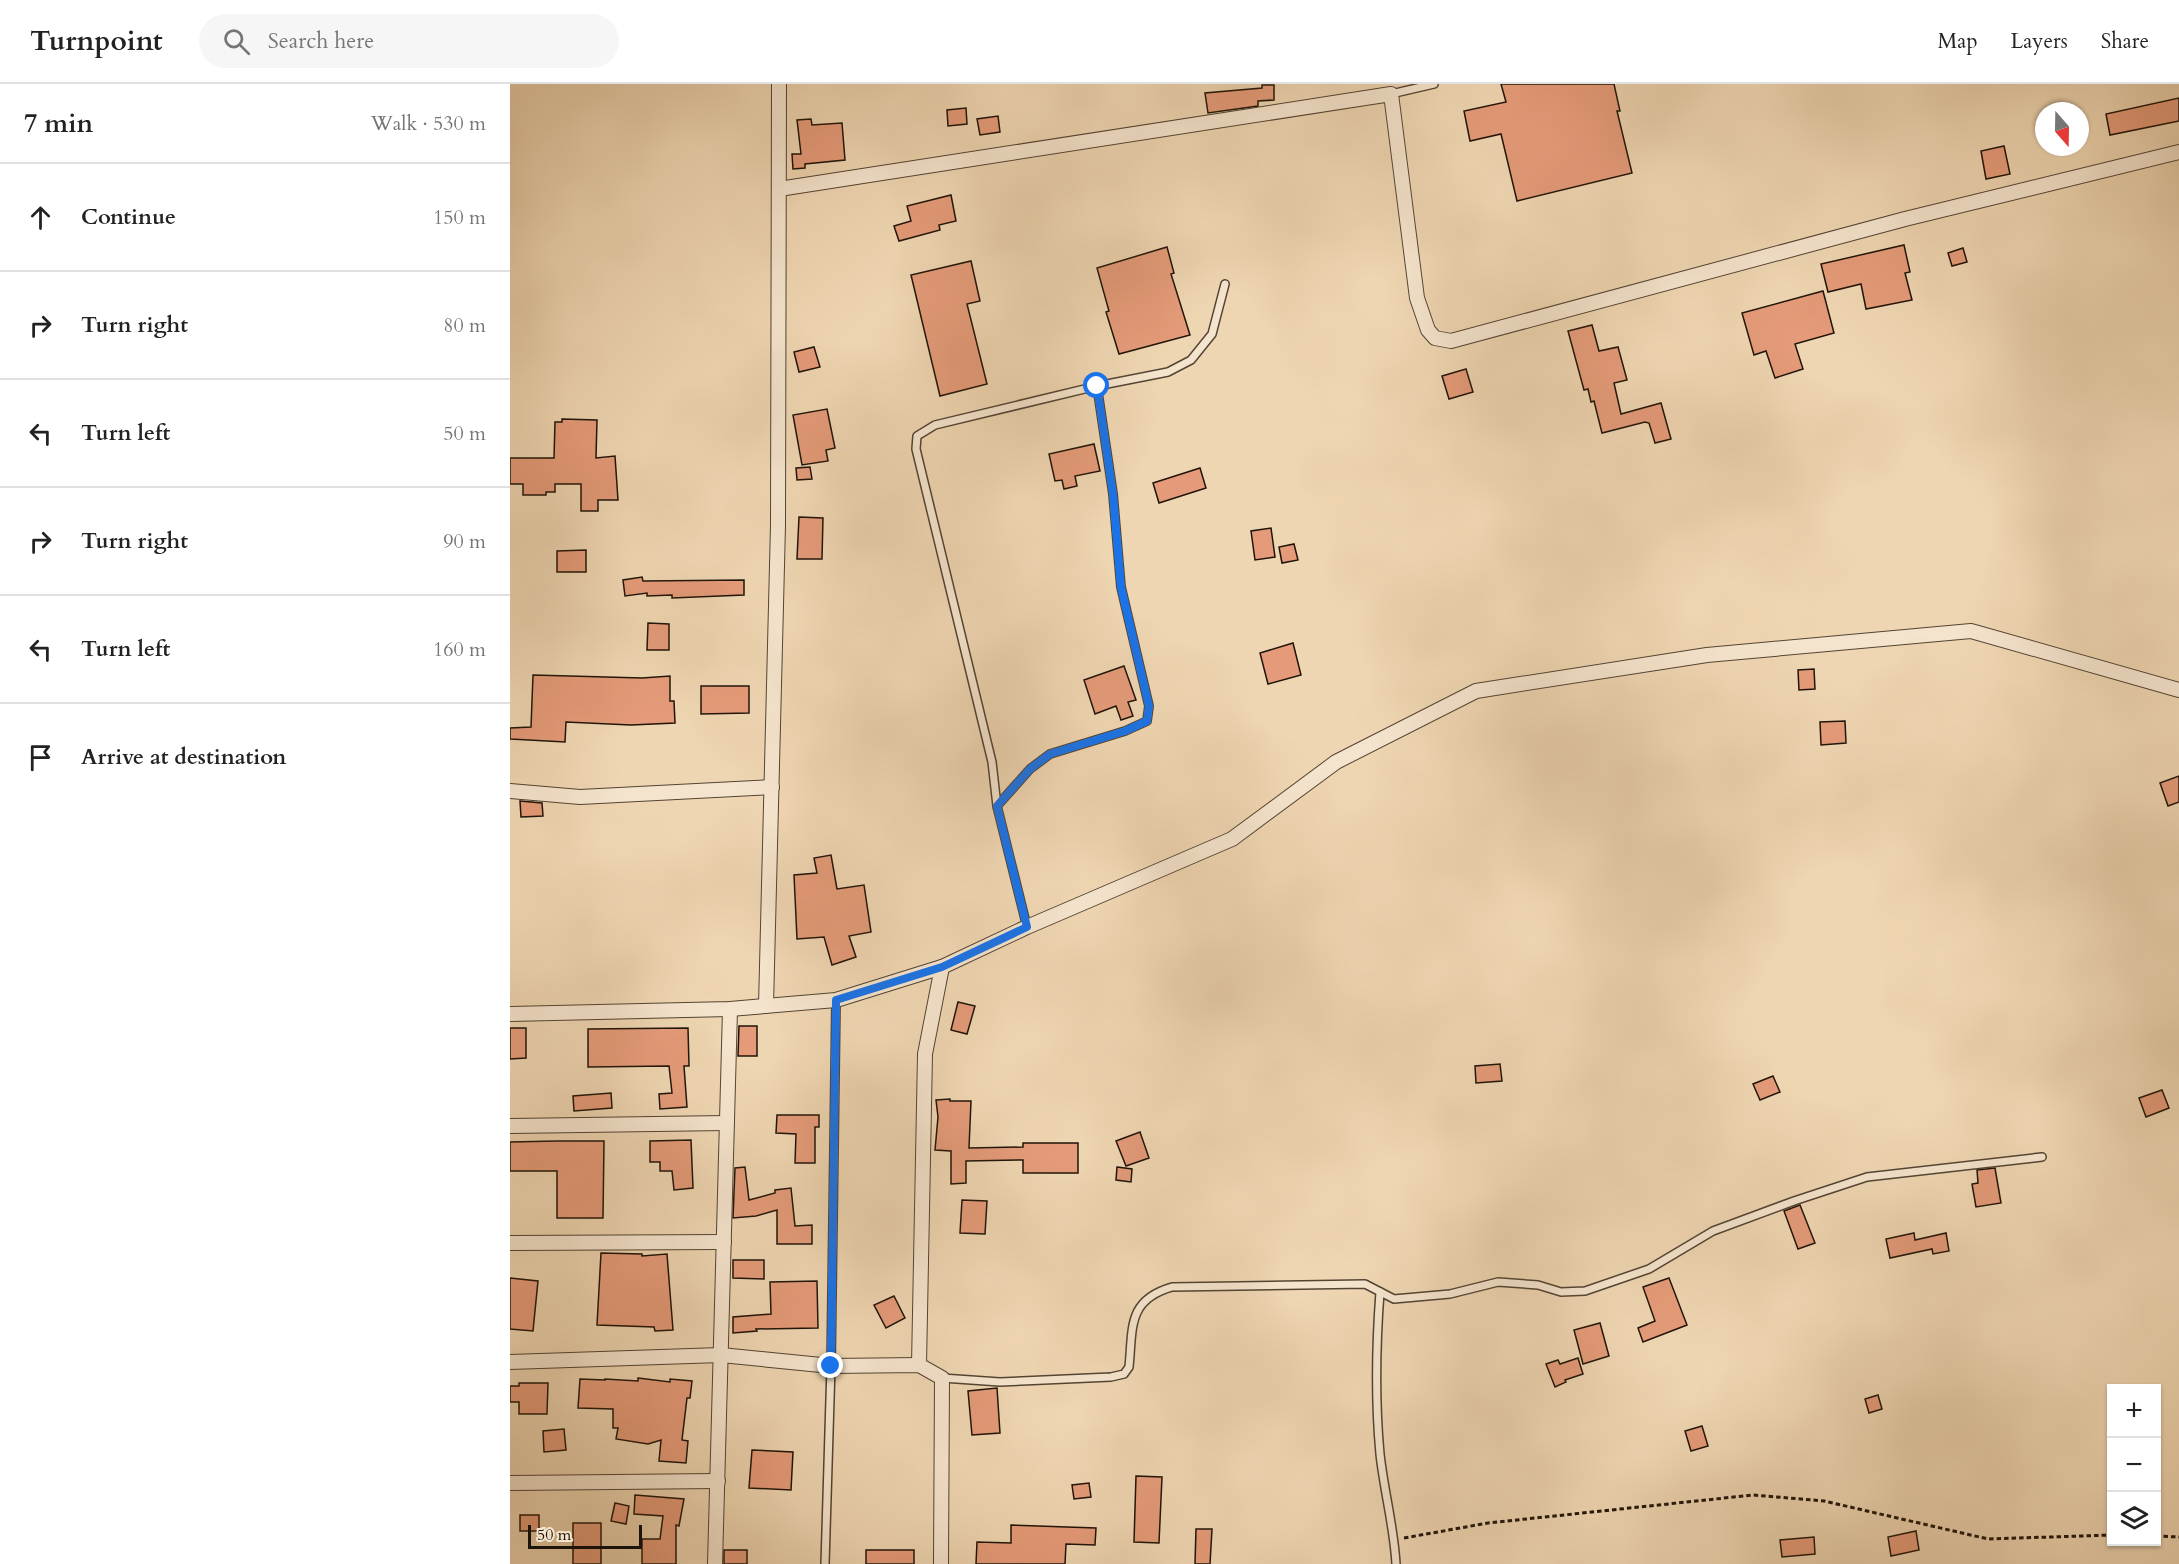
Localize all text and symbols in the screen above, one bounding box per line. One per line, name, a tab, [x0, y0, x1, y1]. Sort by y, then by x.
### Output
search box	[199, 14, 619, 68]
text: Turnpoint	[30, 22, 163, 60]
icon: search	[220, 25, 253, 58]
text: Search here	[268, 26, 374, 56]
text: Map	[1938, 27, 1978, 56]
text: Layers	[2011, 27, 2068, 56]
text: Share	[2101, 27, 2149, 56]
north arrow	[2035, 102, 2089, 156]
text: 7 min	[24, 106, 93, 141]
text: Walk · 530 m	[371, 110, 486, 137]
icon: ahead	[24, 201, 57, 234]
text: Continue	[81, 202, 176, 232]
text: 150 m	[433, 204, 486, 231]
icon: right	[24, 309, 57, 342]
text: Turn right	[81, 310, 188, 340]
text: 80 m	[443, 312, 486, 339]
route start	[1083, 372, 1109, 398]
icon: left	[24, 417, 57, 450]
text: Turn left	[81, 418, 170, 448]
text: 50 m	[443, 420, 486, 447]
icon: right	[24, 525, 57, 558]
text: Turn right	[81, 526, 188, 556]
text: 90 m	[443, 528, 486, 555]
icon: left	[24, 633, 57, 666]
text: Turn left	[81, 634, 170, 664]
text: 160 m	[433, 636, 486, 663]
icon: arrive	[24, 741, 57, 774]
text: Arrive at destination	[81, 742, 286, 772]
route end	[817, 1352, 843, 1378]
map controls	[2107, 1384, 2161, 1546]
button: +	[2107, 1384, 2161, 1438]
button: −	[2107, 1438, 2161, 1492]
button: layers	[2107, 1492, 2161, 1546]
scale bar	[528, 1522, 642, 1550]
text: 50 m	[537, 1524, 571, 1546]

